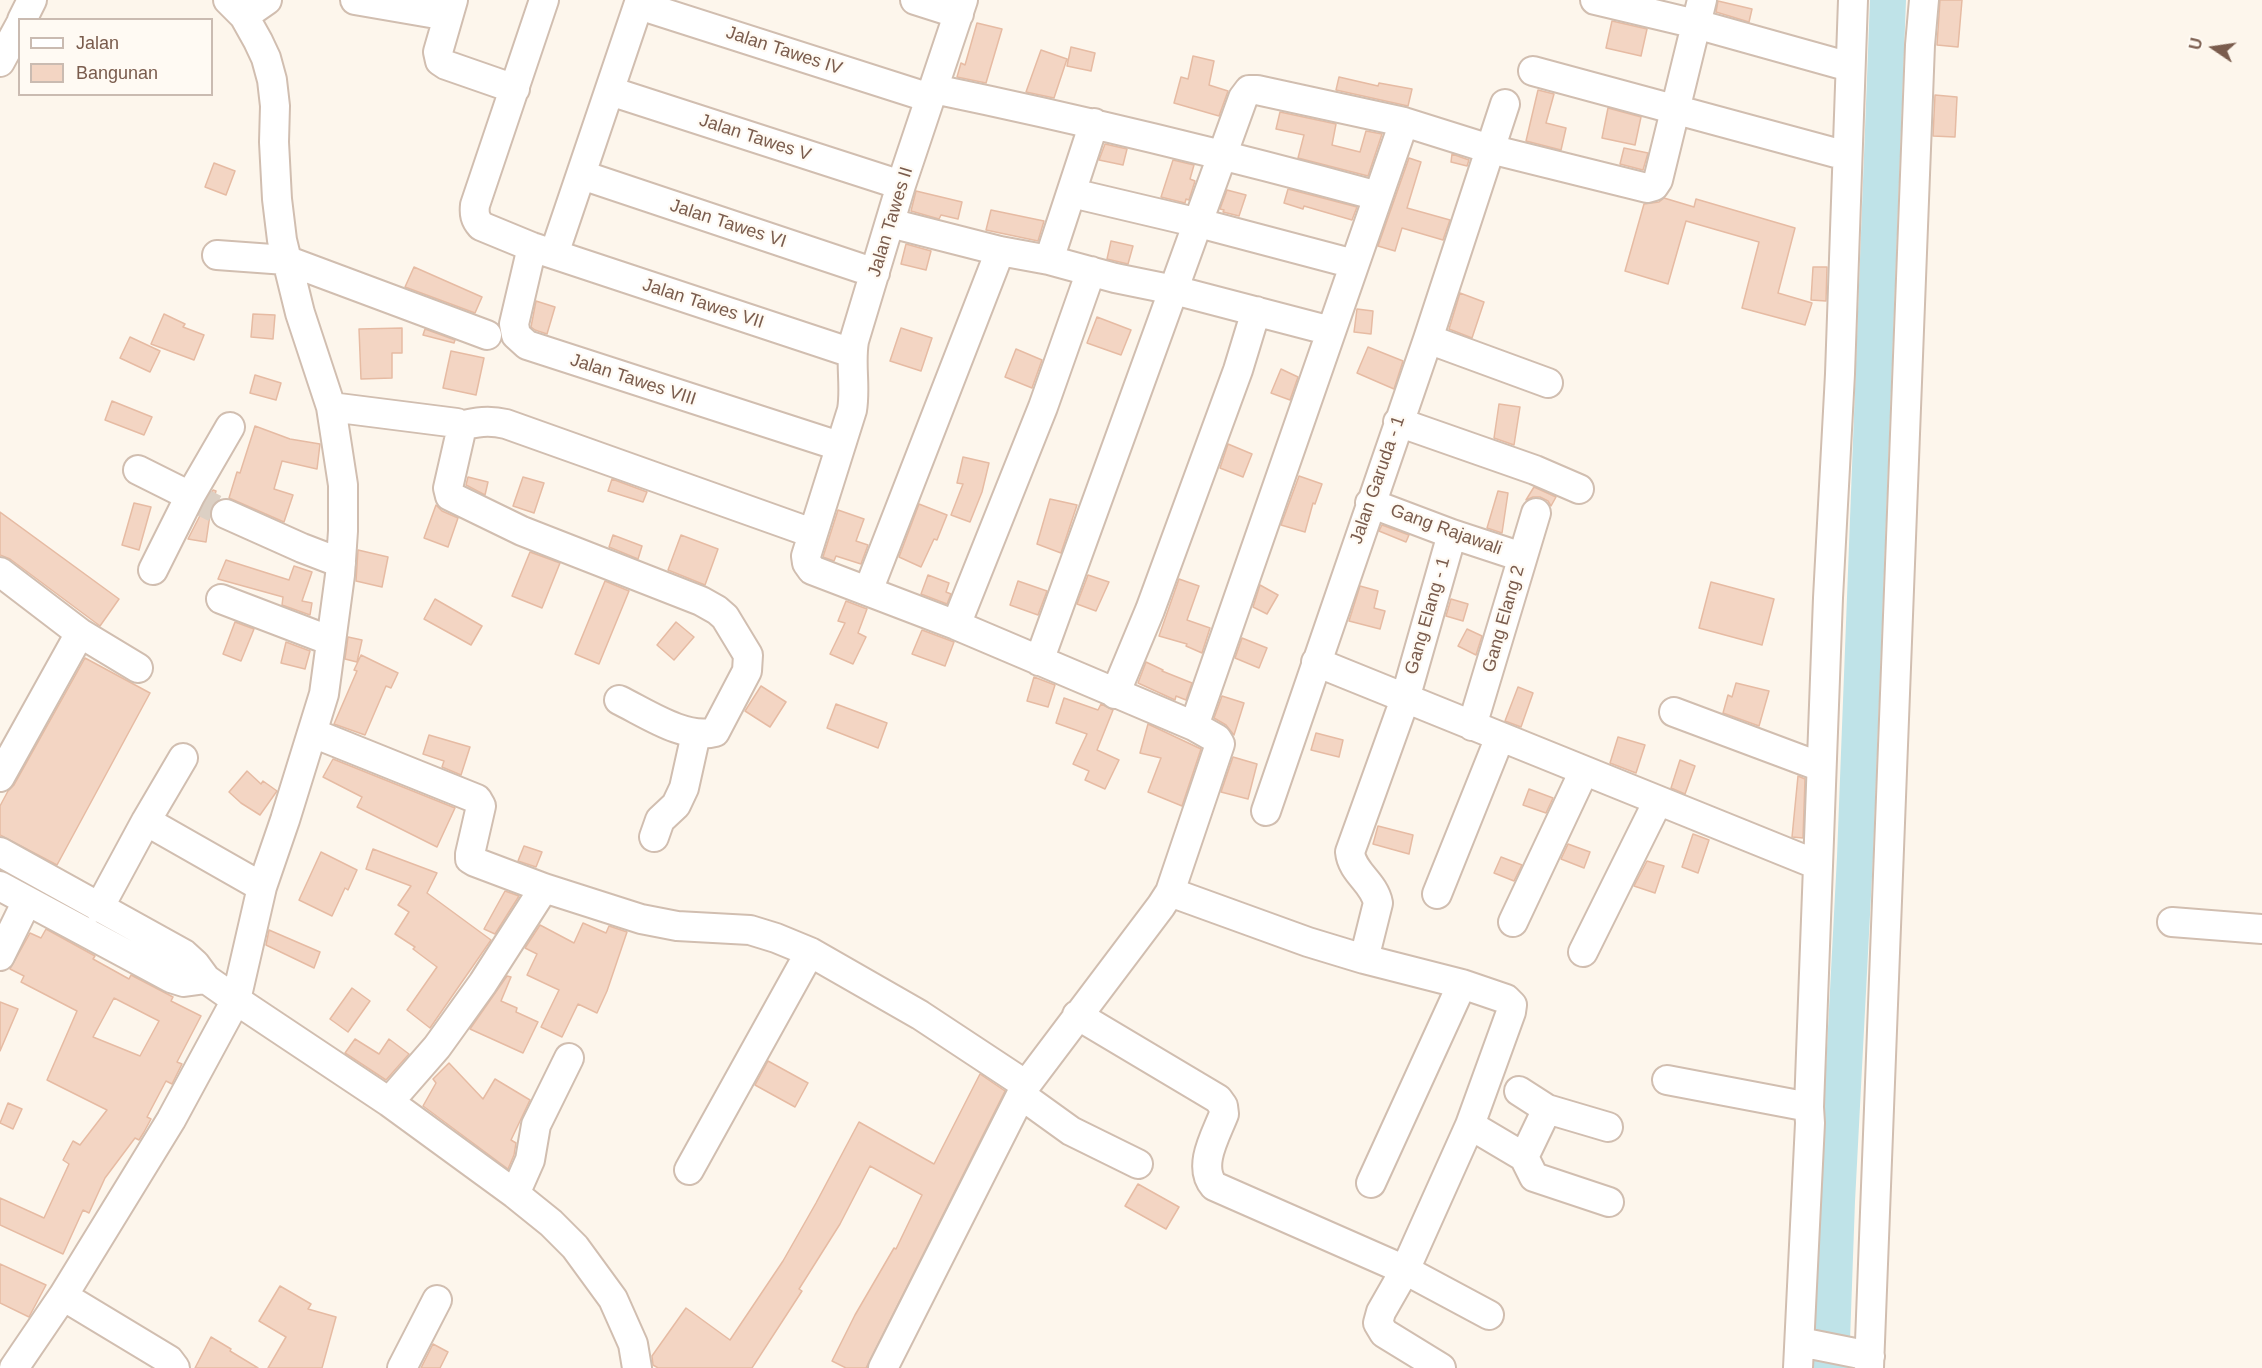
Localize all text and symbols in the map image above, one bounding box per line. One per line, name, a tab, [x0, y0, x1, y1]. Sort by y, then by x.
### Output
legend	[18, 18, 213, 96]
north arrow	[2184, 18, 2244, 78]
street label: Jalan Tawes IV	[723, 22, 845, 80]
text: Jalan	[76, 33, 119, 53]
text: U	[2186, 36, 2206, 51]
text: Bangunan	[76, 63, 158, 83]
street label: Jalan Tawes V	[696, 110, 814, 166]
street label: Jalan Tawes II	[864, 164, 918, 280]
street label: Jalan Tawes VI	[667, 195, 789, 253]
street label: Jalan Tawes VII	[640, 274, 766, 334]
street label: Jalan Tawes VIII	[567, 349, 699, 411]
street label: Jalan Garuda - 1	[1346, 413, 1410, 547]
street label: Gang Rajawali	[1387, 500, 1505, 560]
street label: Gang Elang - 1	[1401, 555, 1455, 677]
street label: Gang Elang 2	[1478, 563, 1530, 675]

